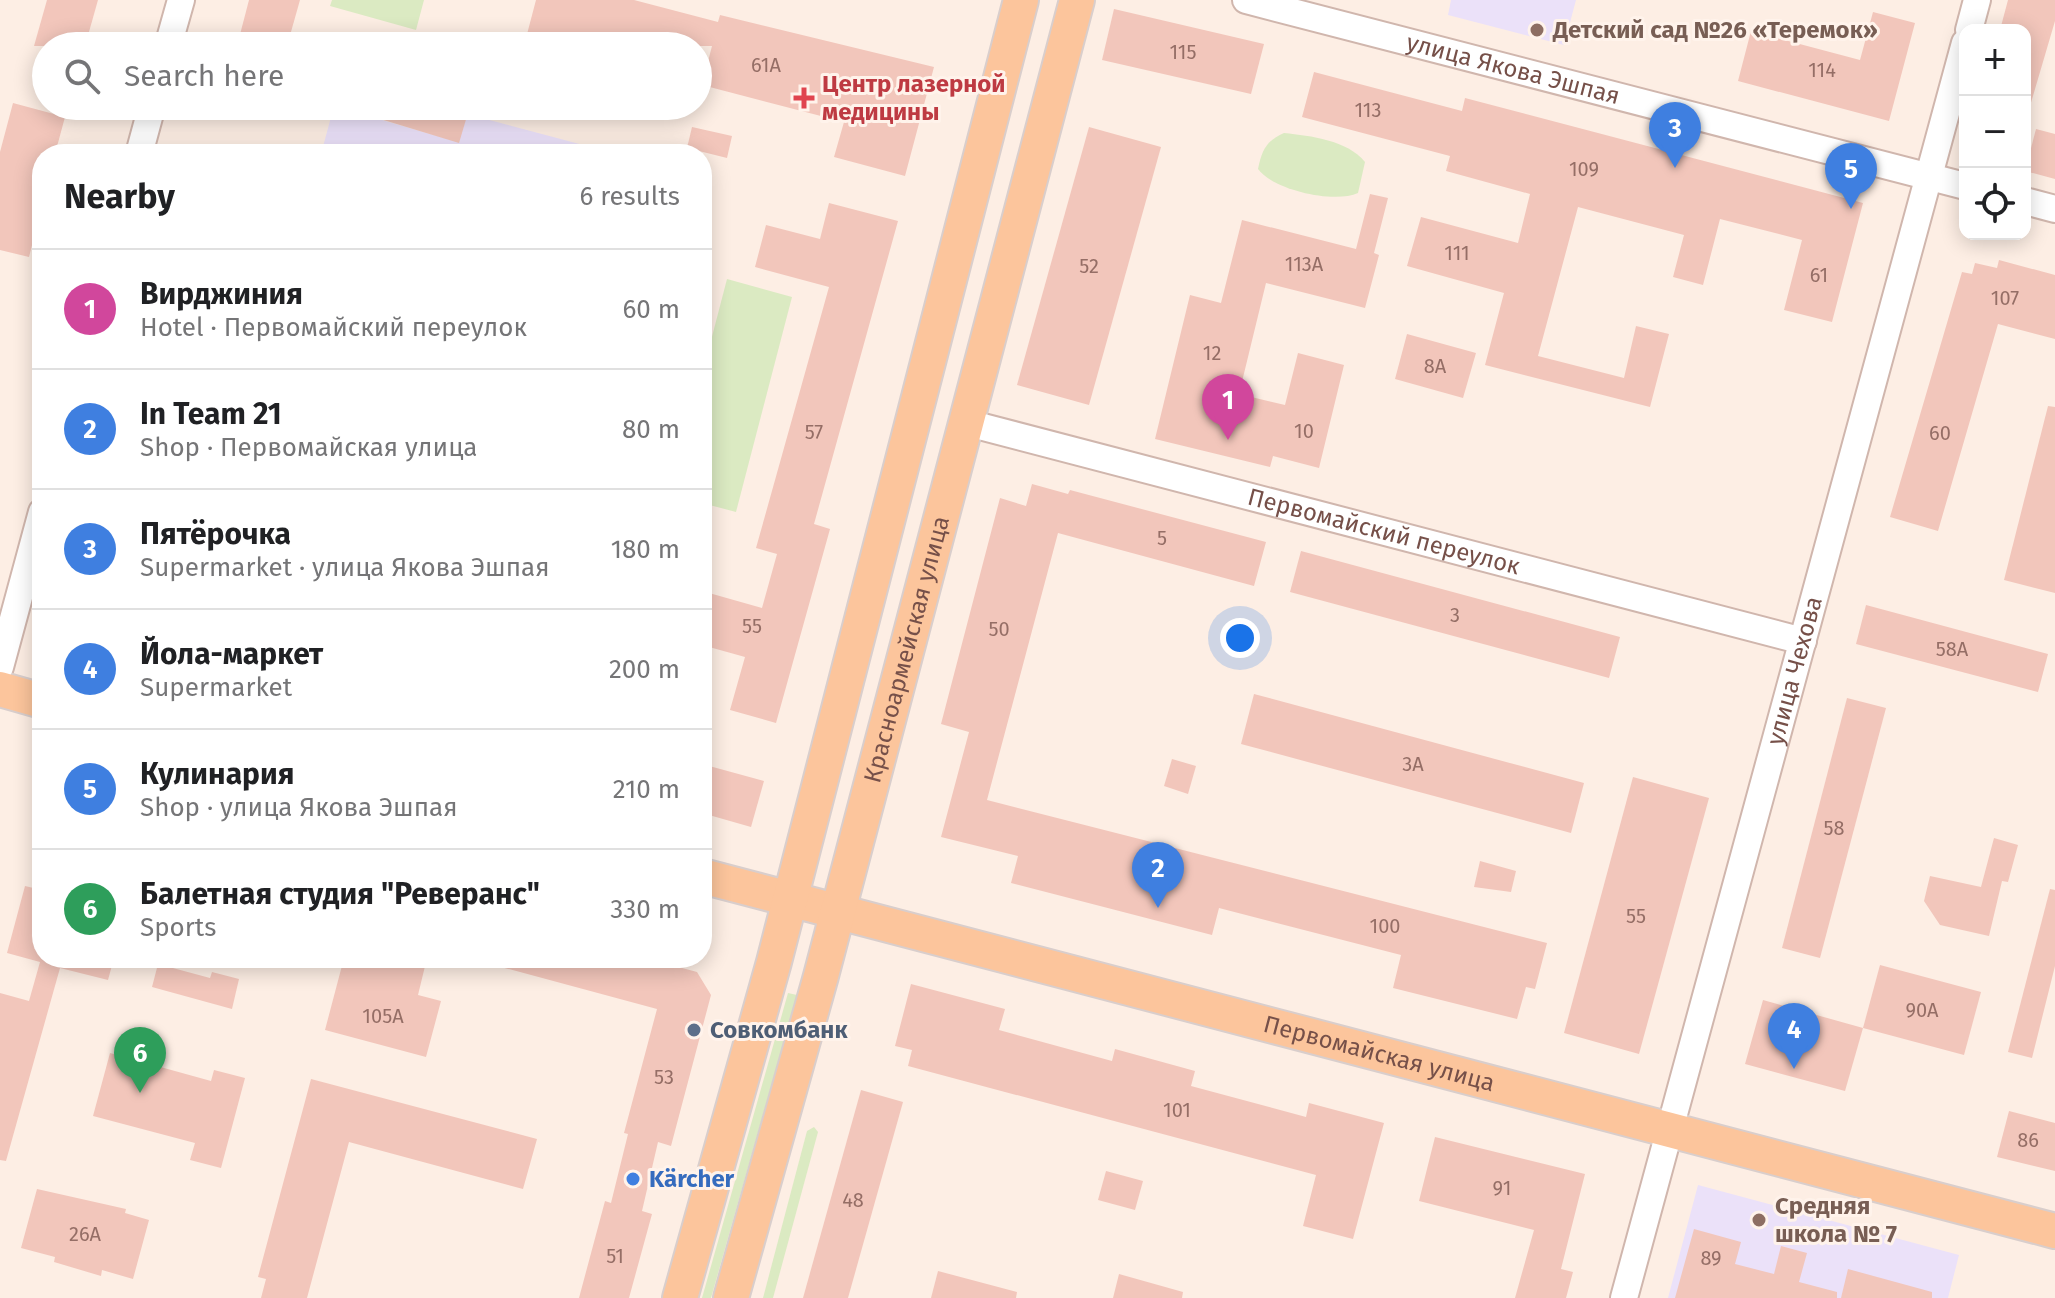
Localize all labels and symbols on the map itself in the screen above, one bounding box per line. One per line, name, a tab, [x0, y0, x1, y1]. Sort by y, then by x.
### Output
place label: Детский сад №26 «Теремок»	[1552, 16, 1878, 44]
marker: Детский сад №26 «Теремок»	[1528, 21, 1546, 39]
street label: улица Якова Эшпая	[1404, 28, 1623, 110]
house number: 115	[1169, 40, 1197, 64]
house number: 61А	[751, 53, 781, 77]
house number: 114	[1808, 58, 1836, 82]
place label: Центр лазерной медицины	[822, 70, 1006, 126]
marker: Центр лазерной медицины	[793, 87, 815, 109]
house number: 113	[1354, 98, 1382, 122]
pin: 3	[1649, 102, 1701, 168]
pin: 5	[1825, 143, 1877, 209]
house number: 109	[1569, 157, 1599, 181]
house number: 111	[1444, 241, 1470, 265]
house number: 113А	[1285, 252, 1324, 276]
house number: 52	[1079, 254, 1099, 278]
house number: 61	[1810, 263, 1828, 287]
house number: 107	[1991, 286, 2019, 310]
house number: 12	[1203, 341, 1221, 365]
house number: 8А	[1424, 354, 1447, 378]
pin: 1	[1202, 374, 1254, 440]
house number: 10	[1294, 419, 1314, 443]
house number: 57	[805, 420, 823, 444]
house number: 60	[1929, 421, 1951, 445]
street label: Первомайский переулок	[1245, 483, 1524, 581]
street label: Красноармейская улица	[858, 513, 955, 786]
house number: 5	[1157, 526, 1167, 550]
street label: улица Чехова	[1761, 593, 1828, 748]
house number: 3	[1450, 603, 1460, 627]
house number: 55	[742, 614, 762, 638]
house number: 50	[988, 617, 1010, 641]
your location	[1220, 618, 1260, 658]
house number: 58А	[1936, 637, 1969, 661]
house number: 3А	[1402, 752, 1424, 776]
house number: 58	[1823, 816, 1845, 840]
pin: 2	[1132, 842, 1184, 908]
house number: 55	[1626, 904, 1646, 928]
house number: 100	[1370, 914, 1400, 938]
house number: 90А	[1905, 998, 1939, 1022]
pin: 4	[1768, 1003, 1820, 1069]
house number: 105А	[362, 1004, 404, 1028]
street label: Первомайская улица	[1261, 1010, 1498, 1097]
place label: Совкомбанк	[710, 1016, 848, 1044]
marker: Совкомбанк	[685, 1021, 703, 1039]
pin: 6	[114, 1027, 166, 1093]
house number: 53	[654, 1065, 674, 1089]
house number: 101	[1163, 1098, 1191, 1122]
house number: 86	[2017, 1128, 2039, 1152]
place label: Kärcher	[649, 1165, 735, 1193]
marker: Kärcher	[624, 1170, 642, 1188]
house number: 91	[1493, 1176, 1511, 1200]
house number: 48	[842, 1188, 864, 1212]
place label: Средняя школа № 7	[1775, 1192, 1897, 1248]
marker: Средняя школа № 7	[1750, 1211, 1768, 1229]
house number: 26А	[69, 1222, 102, 1246]
house number: 51	[606, 1244, 624, 1268]
house number: 89	[1700, 1246, 1722, 1270]

